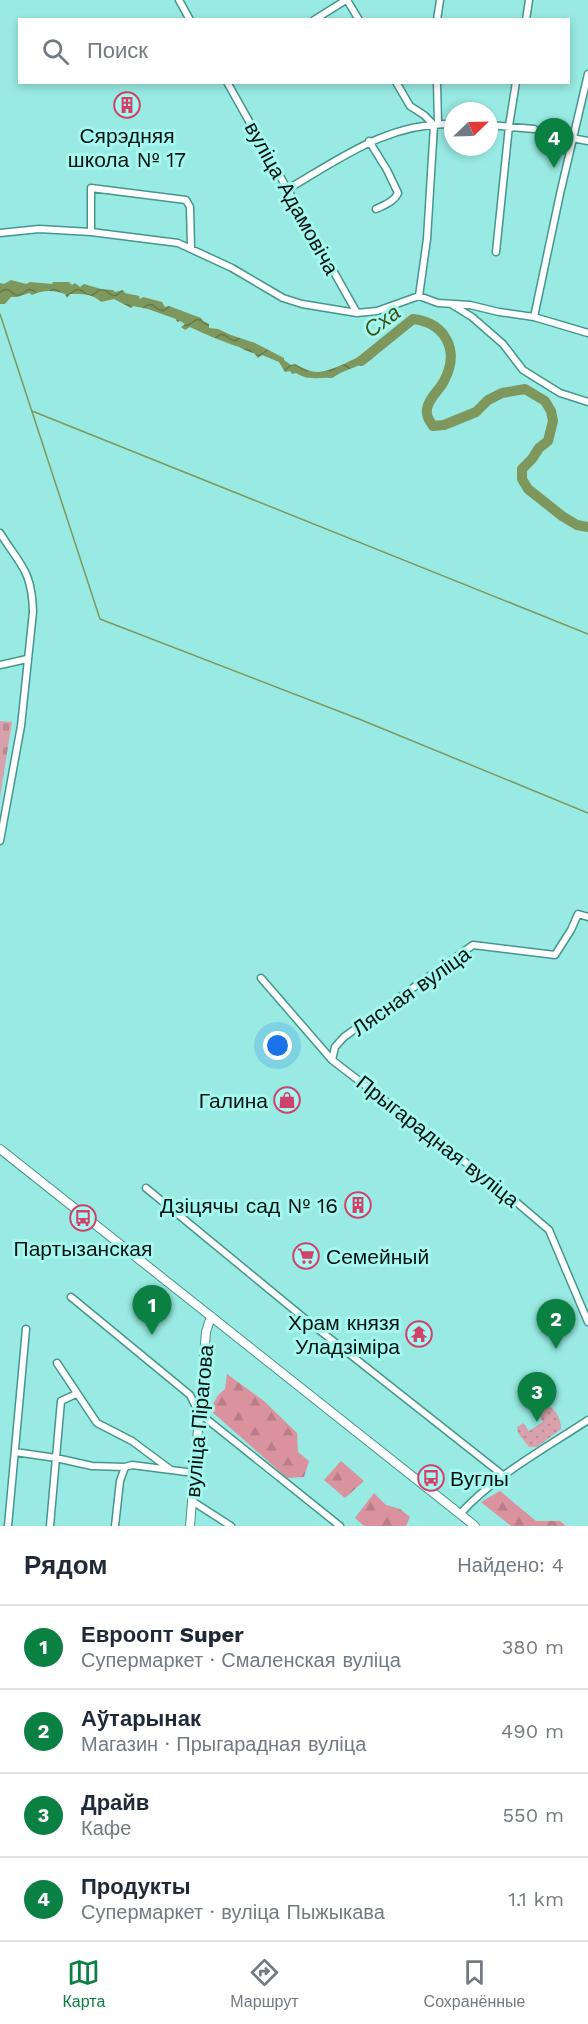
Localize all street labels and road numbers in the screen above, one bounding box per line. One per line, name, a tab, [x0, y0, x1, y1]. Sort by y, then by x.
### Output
street label: вуліца Адамовіча	[240, 117, 345, 279]
street label: Лясная вуліца	[347, 941, 475, 1041]
street label: Прыгарадная вуліца	[352, 1070, 525, 1212]
street label: вуліца Пірагова	[180, 1343, 218, 1498]

